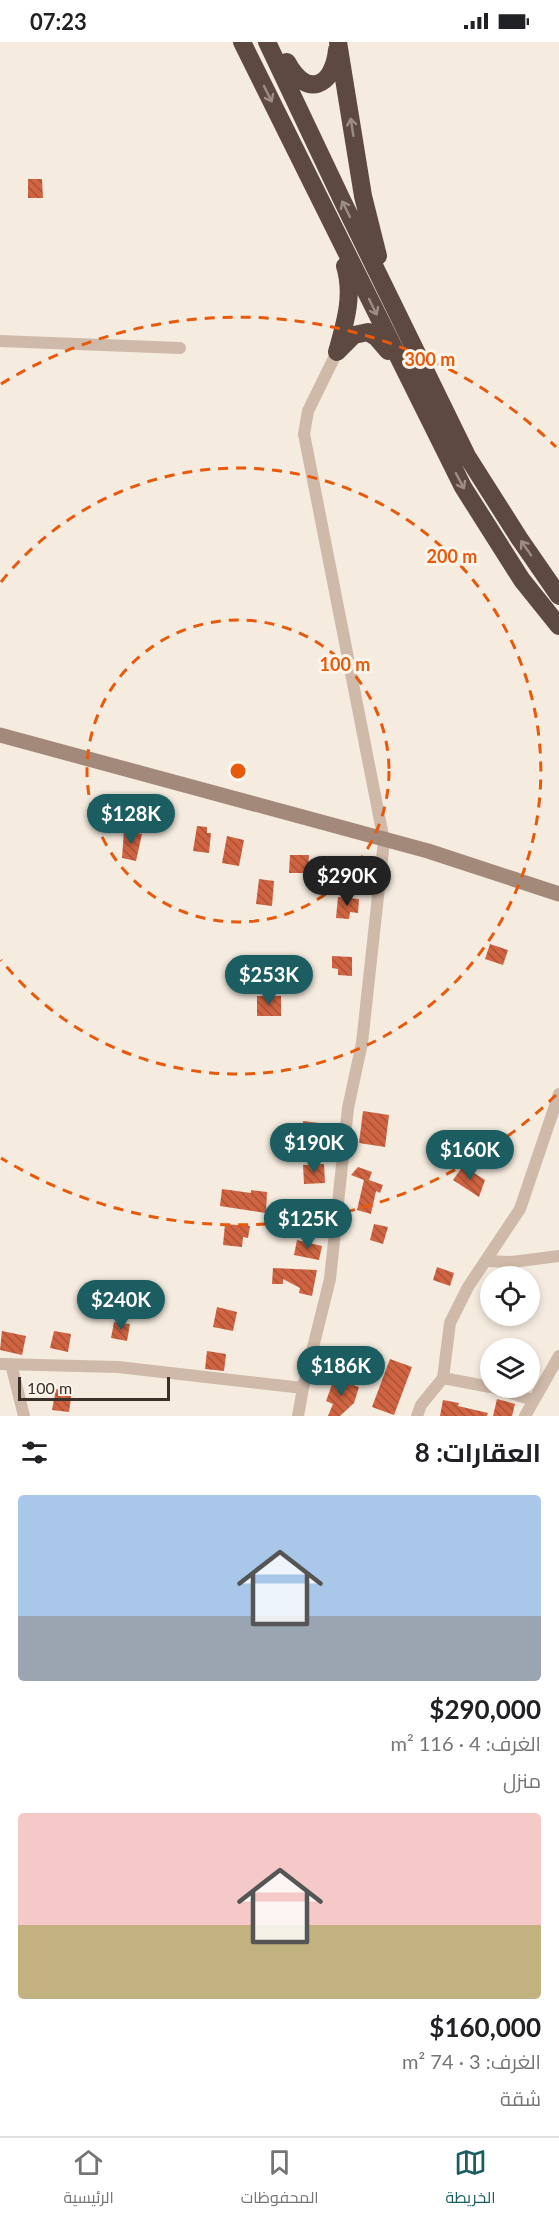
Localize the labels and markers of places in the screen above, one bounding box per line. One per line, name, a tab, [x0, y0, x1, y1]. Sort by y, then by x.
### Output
centre of rings	[228, 761, 248, 781]
pin: $128K	[89, 794, 173, 845]
pin: $290K	[305, 856, 389, 907]
pin: $253K	[227, 955, 311, 1006]
pin: $190K	[272, 1123, 356, 1174]
pin: $160K	[428, 1130, 512, 1181]
pin: $125K	[266, 1199, 350, 1250]
pin: $240K	[79, 1280, 163, 1331]
pin: $186K	[299, 1346, 383, 1397]

